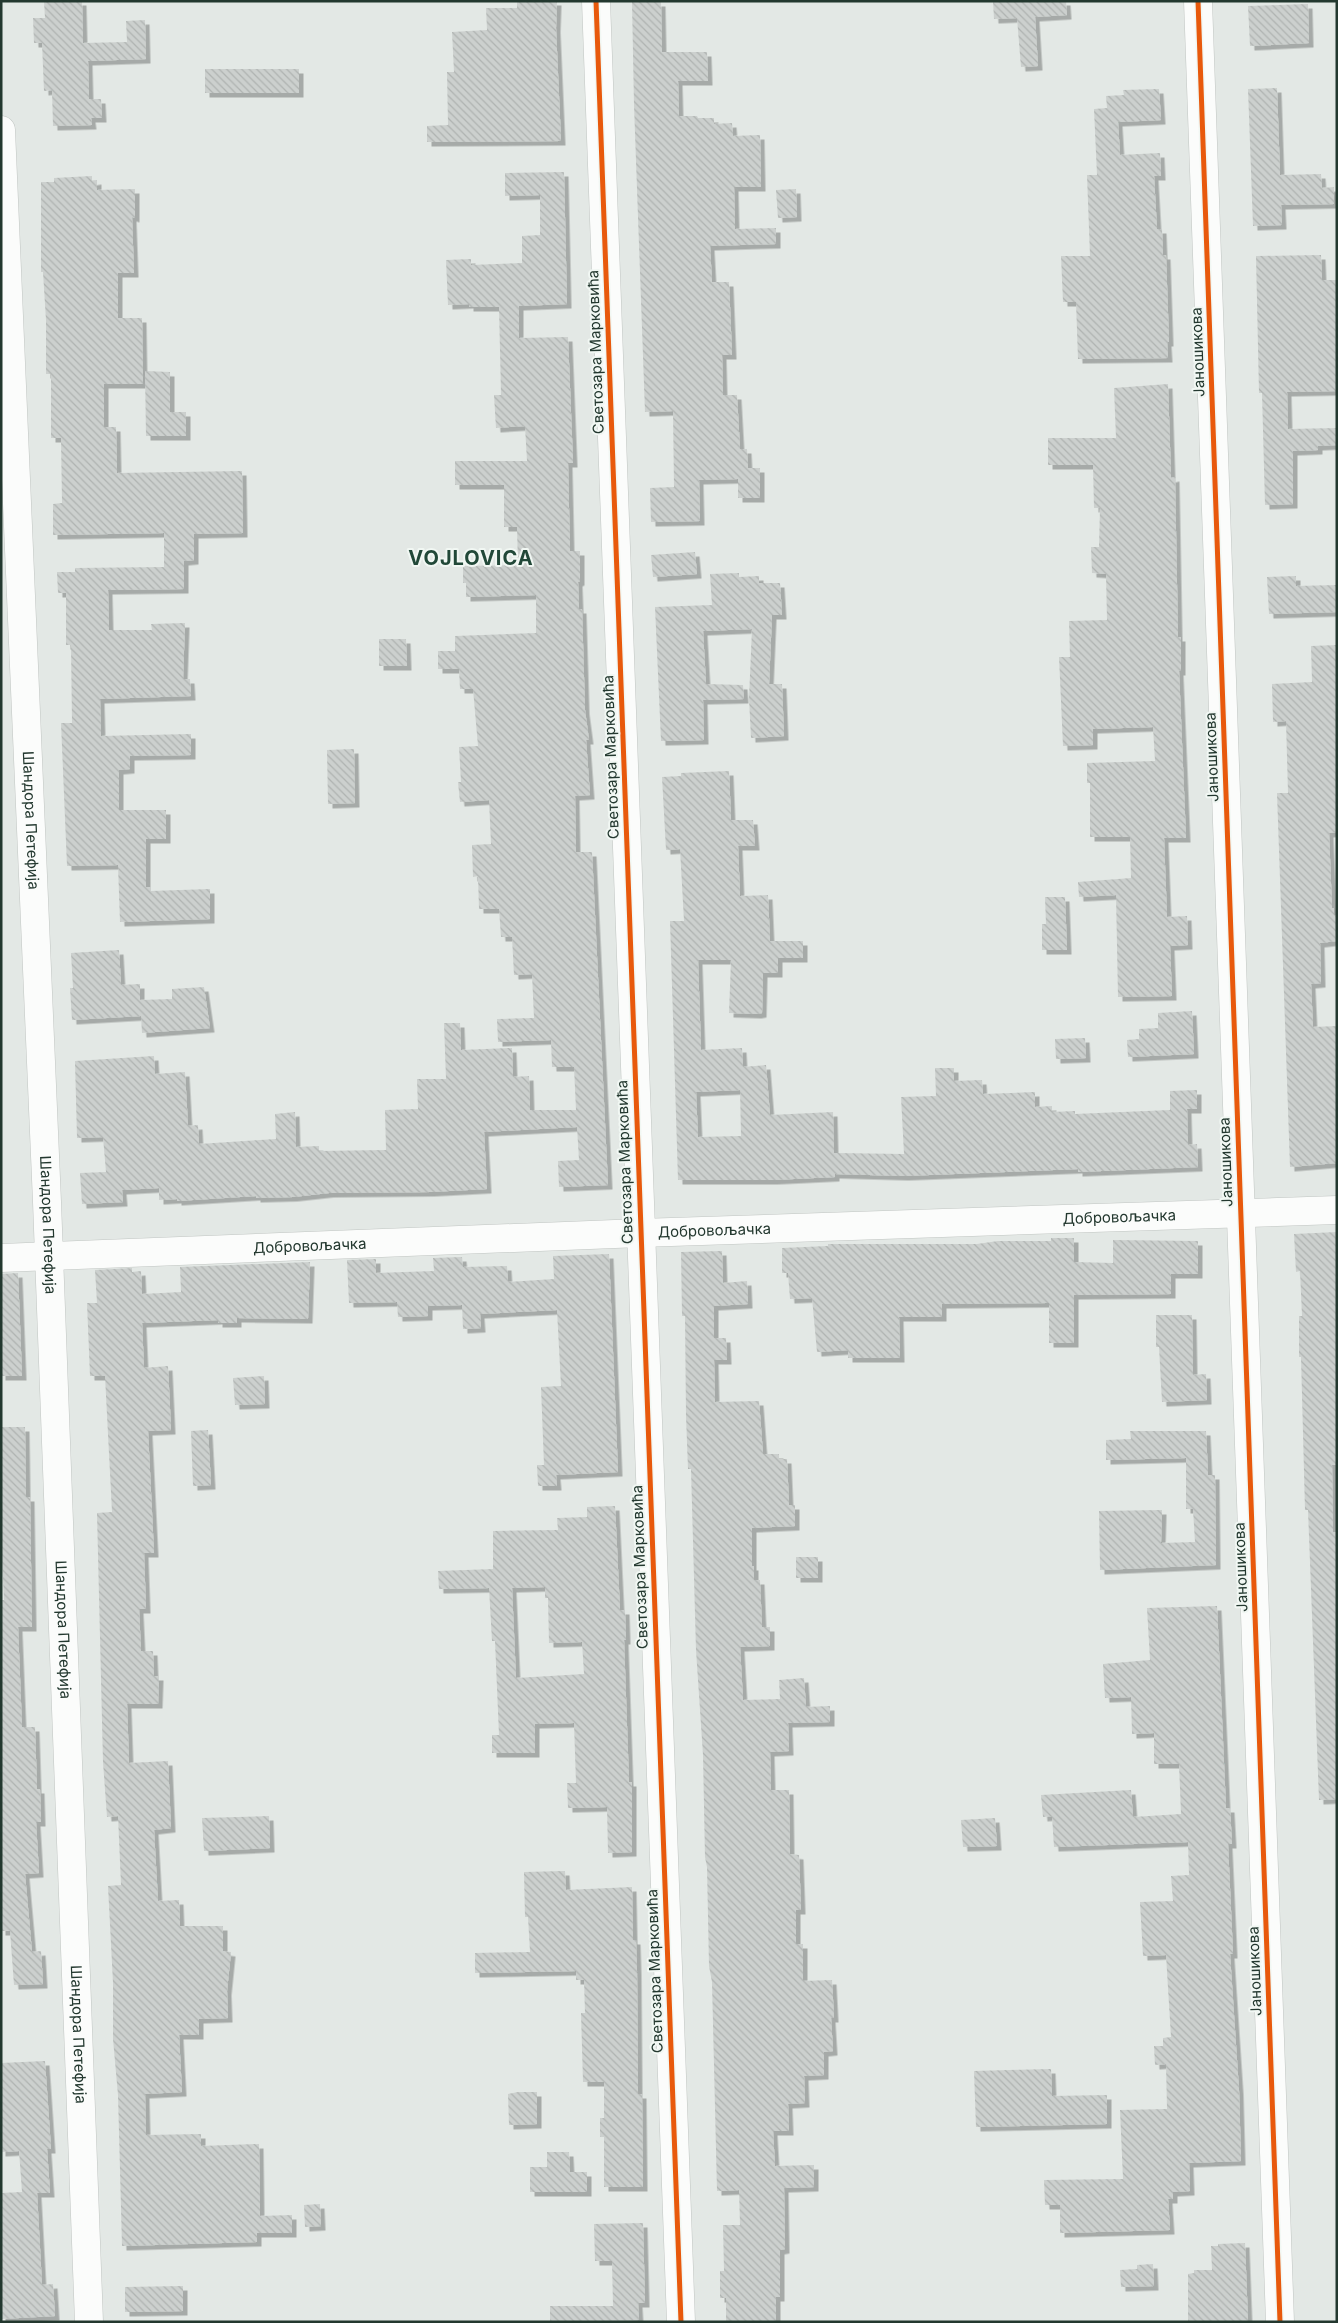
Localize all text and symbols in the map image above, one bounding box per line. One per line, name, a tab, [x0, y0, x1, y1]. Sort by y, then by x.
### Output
street label: Светозара Марковића	[583, 270, 608, 434]
street label: Јаношикова	[1186, 307, 1209, 397]
district label: VOJLOVICA	[408, 546, 534, 570]
street label: Светозара Марковића	[598, 675, 623, 839]
street label: Јаношикова	[1200, 712, 1223, 802]
street label: Шандора Петефија	[19, 751, 44, 890]
street label: Светозара Марковића	[612, 1080, 637, 1244]
street label: Јаношикова	[1214, 1117, 1237, 1207]
street label: Шандора Петефија	[36, 1155, 60, 1295]
street label: Добровољачка	[1062, 1205, 1176, 1228]
street label: Добровољачка	[657, 1219, 771, 1241]
street label: Добровољачка	[253, 1234, 367, 1257]
street label: Светозара Марковића	[627, 1485, 652, 1649]
street label: Јаношикова	[1229, 1522, 1252, 1612]
street label: Шандора Петефија	[51, 1560, 76, 1699]
street label: Светозара Марковића	[642, 1889, 667, 2053]
street label: Јаношикова	[1243, 1926, 1266, 2016]
street label: Шандора Петефија	[67, 1965, 91, 2104]

